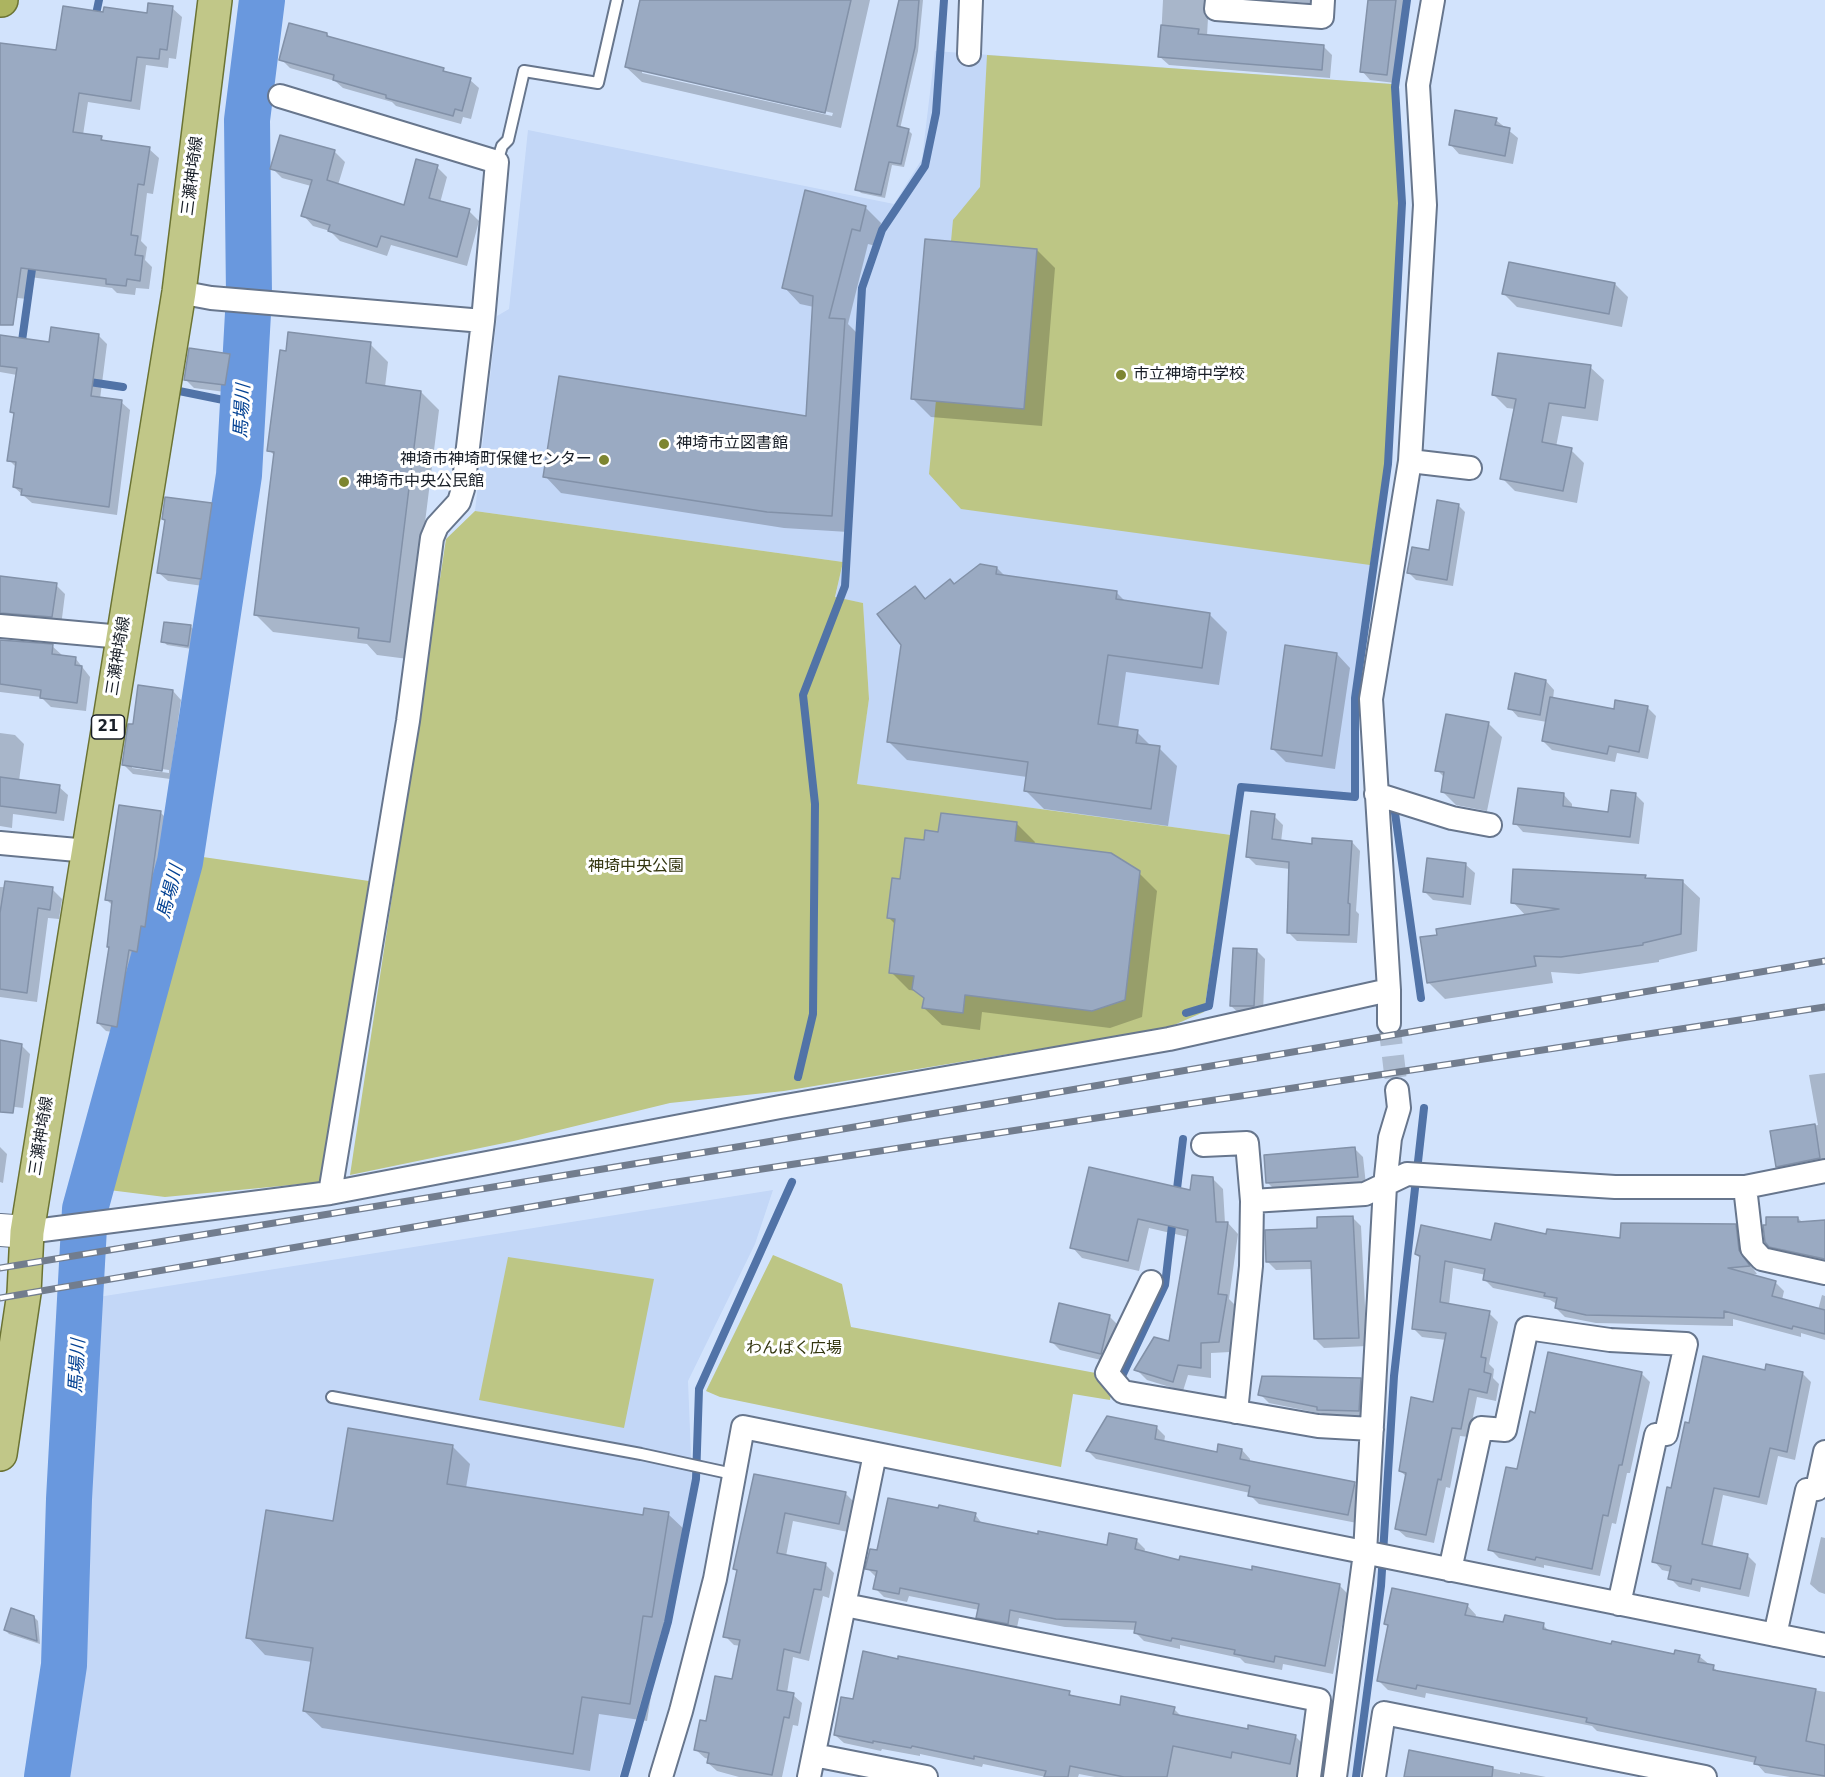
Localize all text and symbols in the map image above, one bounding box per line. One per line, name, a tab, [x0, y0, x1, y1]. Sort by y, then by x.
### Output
street label: 三瀬神埼線	[179, 135, 207, 217]
place label: 市立神埼中学校	[1133, 365, 1245, 385]
marker: 市立神埼中学校	[1114, 368, 1128, 382]
water label: 馬場川	[231, 383, 255, 439]
place label: 神埼市立図書館	[676, 434, 788, 454]
marker: 神埼市立図書館	[657, 437, 671, 451]
place label: 神埼市神埼町保健センター	[400, 450, 592, 470]
marker: 神埼市神埼町保健センター	[597, 453, 611, 467]
place label: 神埼市中央公民館	[356, 472, 484, 492]
marker: 神埼市中央公民館	[337, 475, 351, 489]
street label: 三瀬神埼線	[103, 615, 135, 697]
road number: 21	[92, 715, 124, 739]
park label: 神埼中央公園	[588, 857, 684, 877]
water label: 馬場川	[154, 863, 188, 921]
street label: 三瀬神埼線	[26, 1095, 58, 1177]
water label: 馬場川	[66, 1338, 90, 1394]
park label: わんぱく広場	[746, 1339, 842, 1359]

